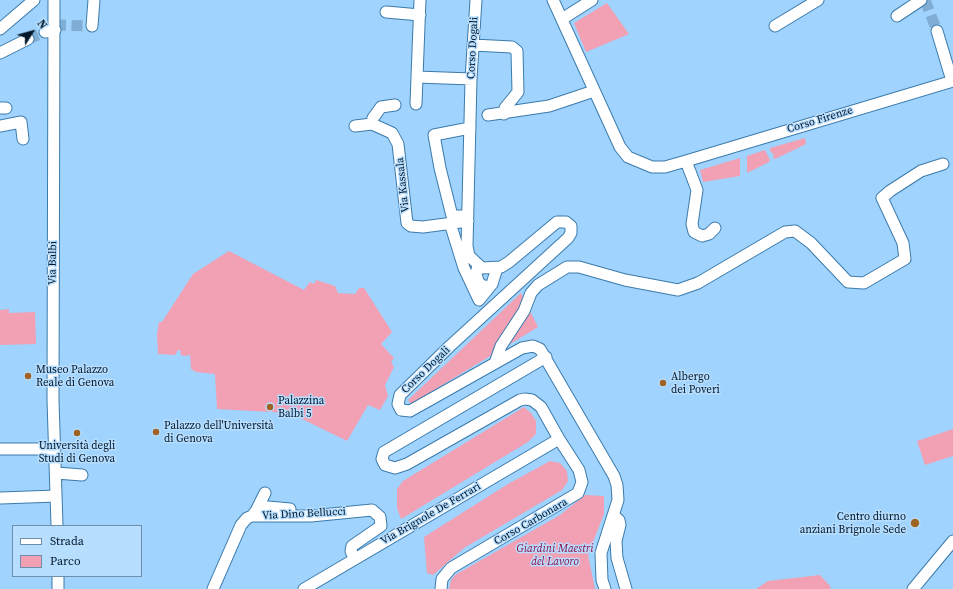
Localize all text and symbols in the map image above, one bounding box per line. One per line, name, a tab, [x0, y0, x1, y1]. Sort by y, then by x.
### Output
north arrow	[12, 12, 52, 52]
text: N	[34, 17, 50, 32]
street label: Corso Dogali	[465, 17, 481, 79]
street label: Corso Firenze	[786, 104, 854, 136]
street label: Via Kassala	[394, 157, 412, 213]
street label: Via Balbi	[46, 241, 60, 285]
street label: Corso Dogali	[399, 344, 453, 396]
place label: Museo Palazzo Reale di Genova	[36, 363, 114, 389]
place label: Albergo dei Poveri	[671, 370, 720, 396]
marker: Museo Palazzo Reale di Genova	[23, 371, 33, 381]
marker: Albergo dei Poveri	[658, 378, 668, 388]
place label: Palazzina Balbi 5	[278, 394, 324, 420]
marker: Palazzina Balbi 5	[265, 402, 275, 412]
place label: Palazzo dell'Università di Genova	[164, 419, 274, 445]
marker: Palazzo dell'Università di Genova	[151, 427, 161, 437]
marker: Università degli Studi di Genova	[72, 428, 82, 438]
place label: Università degli Studi di Genova	[39, 439, 115, 465]
street label: Via Brignole De Ferrari	[379, 480, 483, 548]
street label: Corso Carbonara	[492, 496, 570, 548]
street label: Via Dino Bellucci	[262, 505, 346, 523]
place label: Centro diurno anziani Brignole Sede	[800, 510, 906, 536]
marker: Centro diurno anziani Brignole Sede	[909, 517, 921, 529]
legend	[12, 525, 142, 577]
text: Strada	[50, 533, 84, 549]
park label: Giardini Maestri del Lavoro	[517, 542, 593, 568]
text: Parco	[50, 553, 81, 569]

